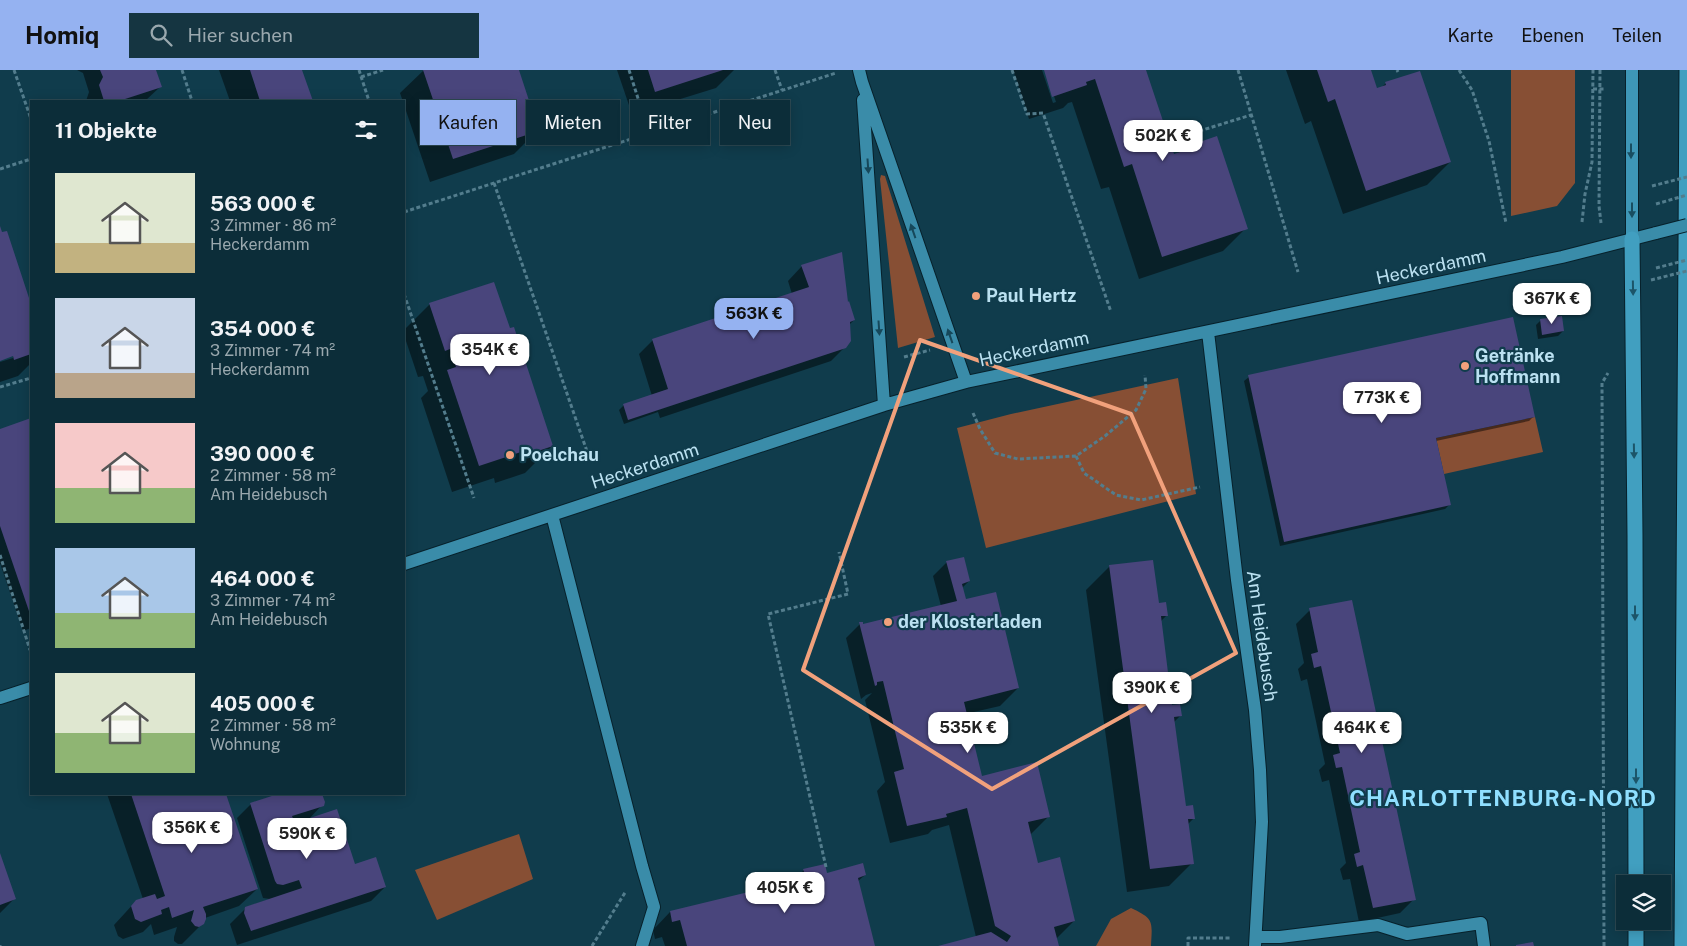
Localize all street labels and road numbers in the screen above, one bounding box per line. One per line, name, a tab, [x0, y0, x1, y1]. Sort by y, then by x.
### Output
street label: Heckerdamm	[1374, 245, 1488, 288]
street label: Heckerdamm	[977, 327, 1091, 370]
street label: Heckerdamm	[588, 438, 701, 493]
street label: Am Heidebusch	[1243, 569, 1282, 703]

